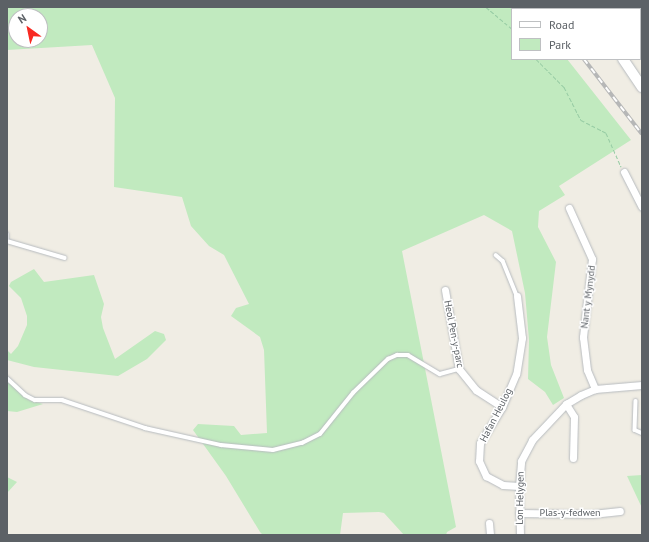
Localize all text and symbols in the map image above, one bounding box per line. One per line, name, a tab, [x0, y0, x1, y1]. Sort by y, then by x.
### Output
north arrow	[8, 8, 48, 48]
legend	[511, 8, 641, 60]
text: N	[15, 11, 29, 27]
text: Road	[549, 17, 574, 32]
text: Park	[549, 37, 571, 52]
street label: Nant y Mynydd	[578, 265, 598, 329]
street label: Heol Pen-y-parc	[442, 299, 466, 369]
street label: Hafan Heulog	[477, 386, 515, 444]
street label: Lon Helygen	[514, 471, 526, 525]
street label: Plas-y-fedwen	[540, 507, 600, 519]

